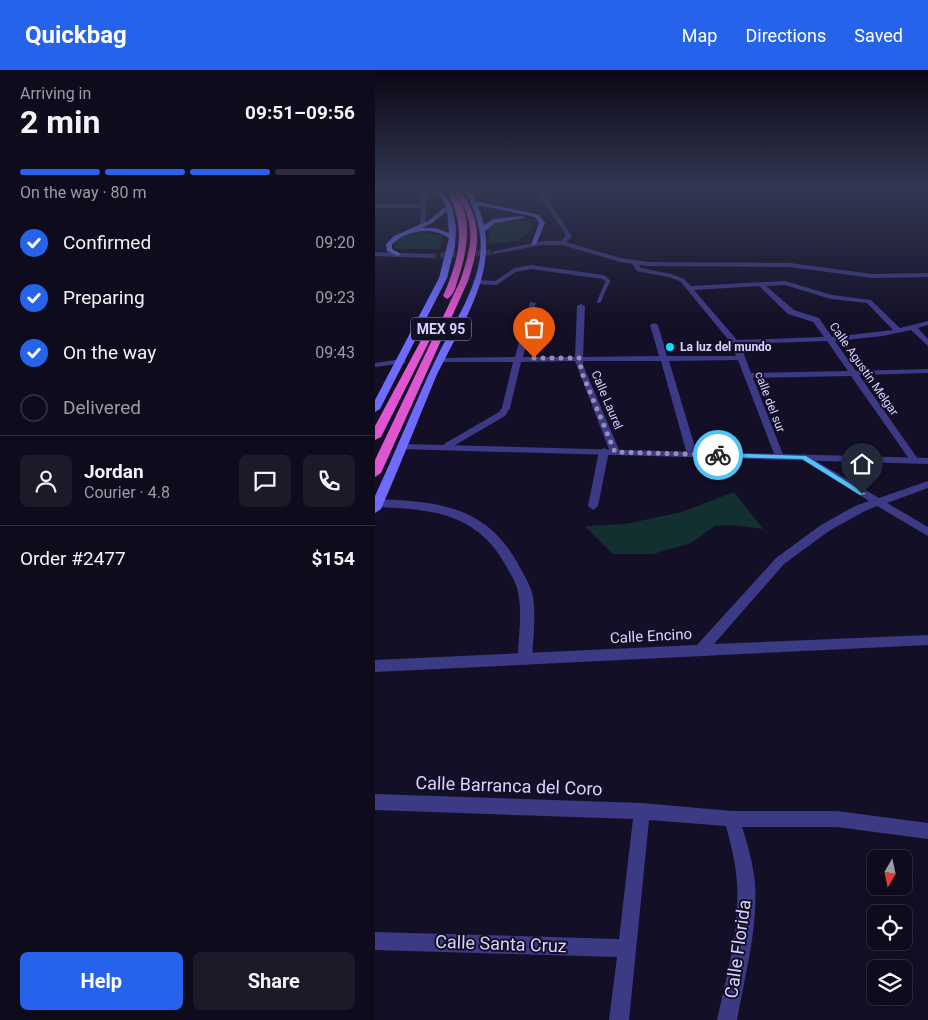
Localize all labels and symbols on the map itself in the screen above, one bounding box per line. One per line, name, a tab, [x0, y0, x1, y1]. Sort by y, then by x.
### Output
pin	[513, 307, 555, 358]
road number: MEX 95	[411, 318, 471, 340]
street label: Calle Agustín Melgar	[827, 320, 901, 418]
place label: La luz del mundo	[680, 340, 772, 354]
marker: La luz del mundo	[664, 341, 676, 353]
street label: Calle Laurel	[588, 369, 626, 431]
street label: calle del sur	[752, 370, 788, 434]
courier	[693, 430, 743, 480]
pin	[841, 443, 883, 494]
street label: Calle Encino	[610, 625, 692, 647]
street label: Calle Barranca del Coro	[415, 772, 603, 799]
north arrow	[867, 850, 913, 895]
street label: Calle Florida	[720, 898, 755, 1000]
street label: Calle Santa Cruz	[435, 931, 567, 956]

